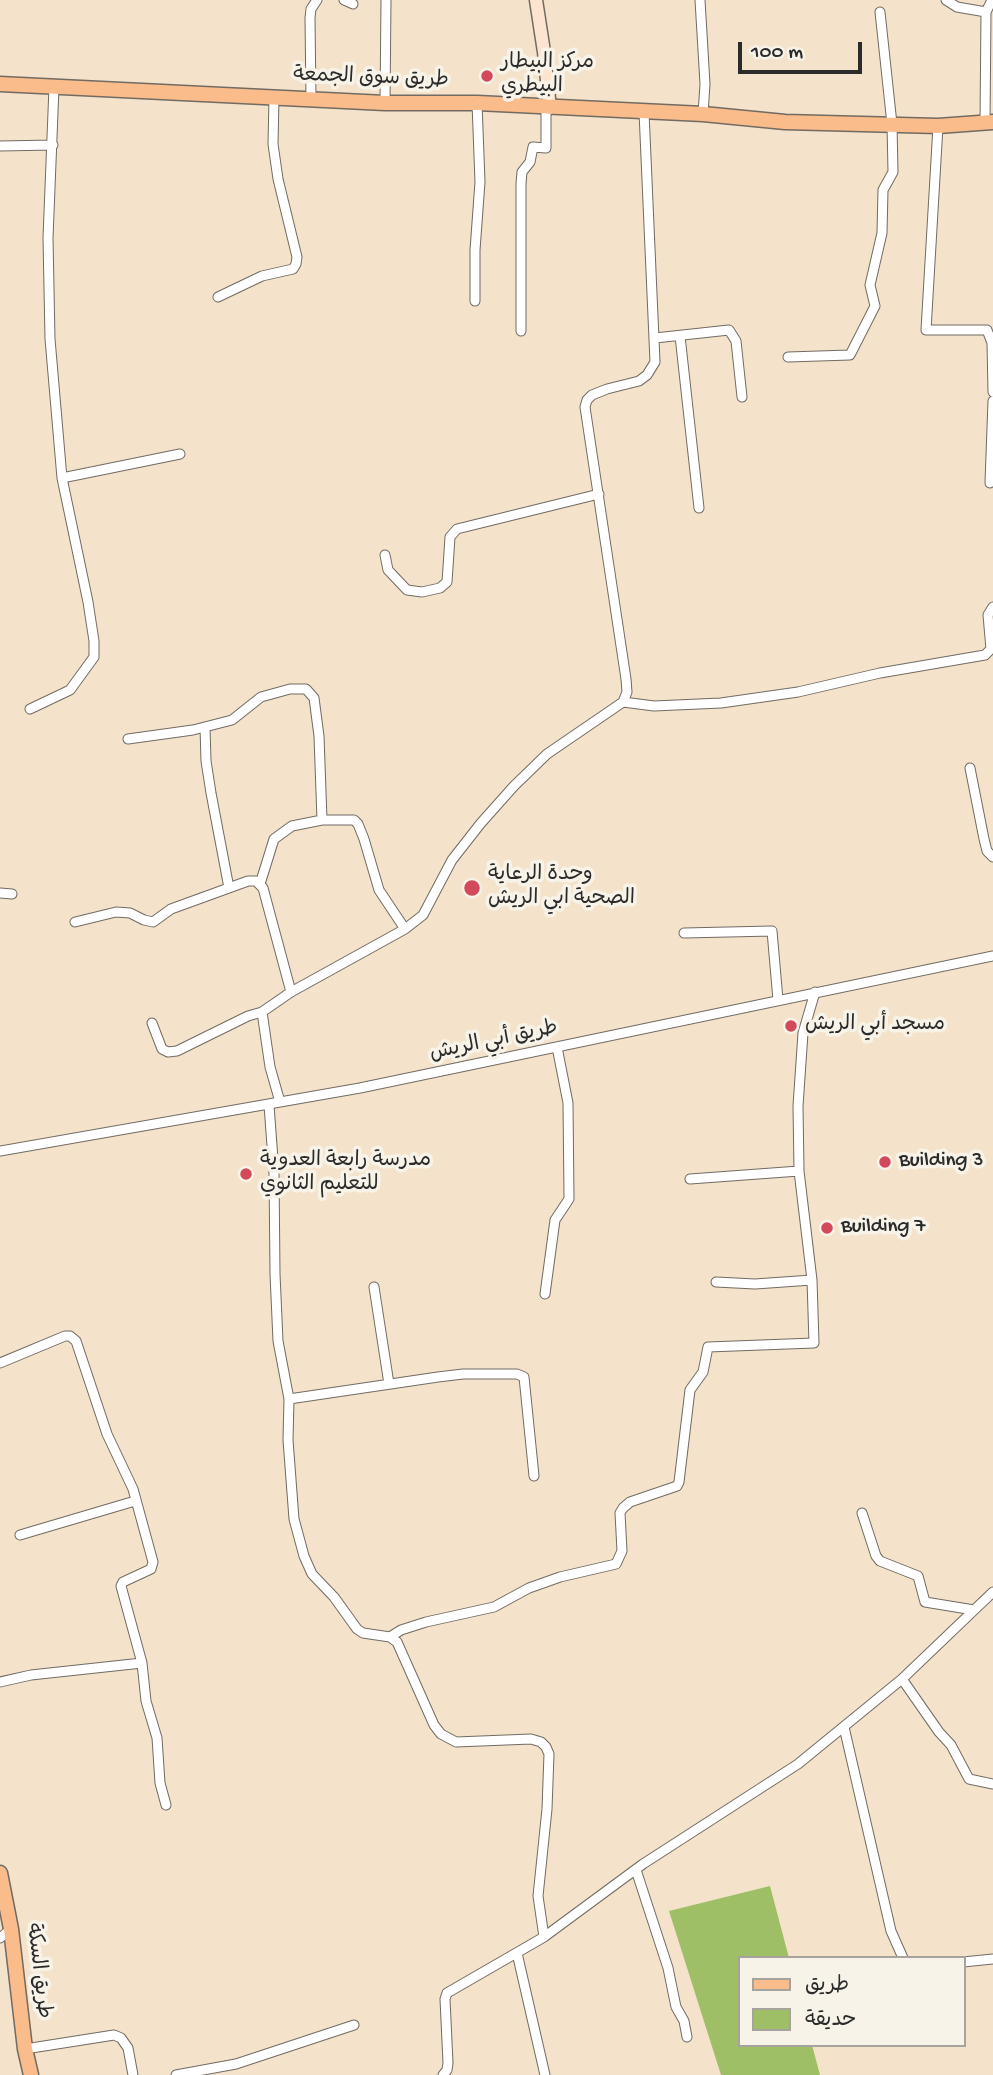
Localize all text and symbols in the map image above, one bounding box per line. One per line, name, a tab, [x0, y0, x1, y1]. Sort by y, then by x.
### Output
scale bar	[741, 28, 865, 72]
text: 100 m	[751, 41, 803, 66]
place label: مركز البيطار البيطري	[501, 51, 594, 101]
street label: طريق سوق الجمعة	[293, 64, 449, 94]
marker: مركز البيطار البيطري	[479, 68, 495, 84]
place label: وحدة الرعاية الصحية ابي الريش	[488, 863, 635, 913]
marker: وحدة الرعاية الصحية ابي الريش	[462, 878, 482, 898]
place label: مسجد أبي الريش	[805, 1013, 945, 1039]
street label: طريق أبي الريش	[428, 1016, 560, 1068]
marker: مسجد أبي الريش	[783, 1018, 799, 1034]
place label: مدرسة رابعة العدوية للتعليم الثانوي	[260, 1149, 431, 1199]
place label: Building 3	[899, 1149, 983, 1175]
marker: Building 3	[877, 1154, 893, 1170]
marker: مدرسة رابعة العدوية للتعليم الثانوي	[238, 1166, 254, 1182]
place label: Building 7	[841, 1215, 925, 1241]
marker: Building 7	[819, 1220, 835, 1236]
street label: طريق السكة	[19, 1922, 55, 2020]
legend	[738, 1956, 965, 2047]
text: طريق	[805, 1974, 849, 1999]
text: حديقة	[805, 2009, 856, 2034]

